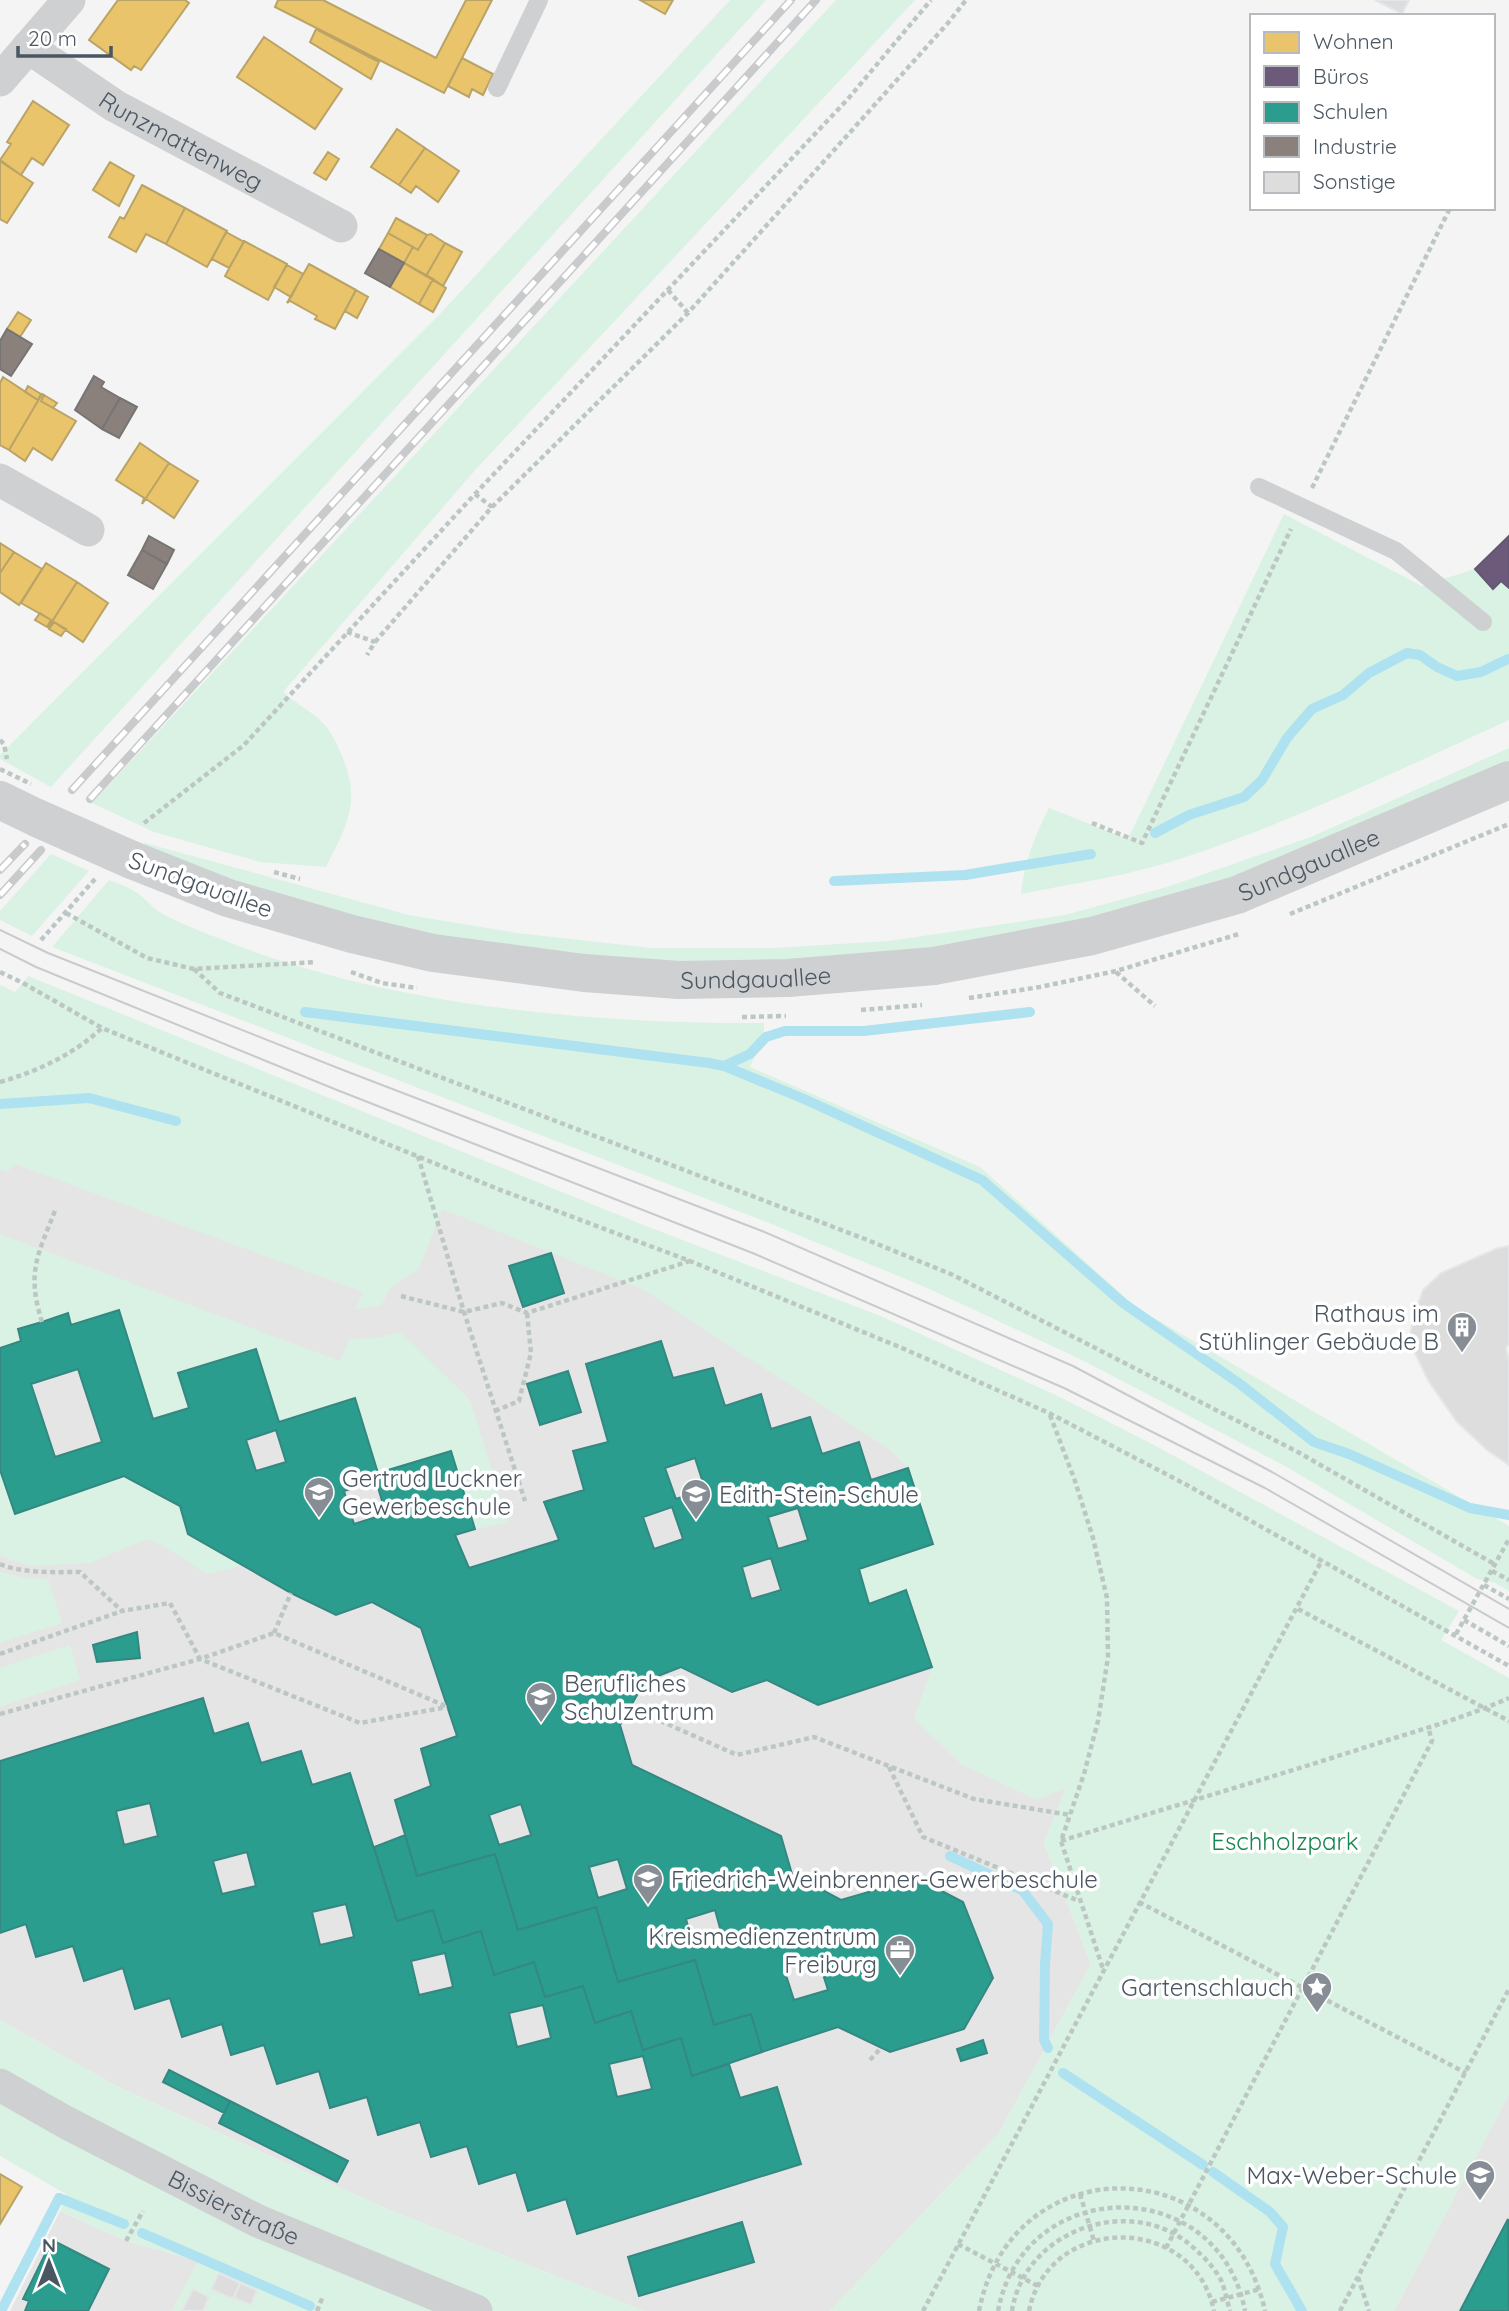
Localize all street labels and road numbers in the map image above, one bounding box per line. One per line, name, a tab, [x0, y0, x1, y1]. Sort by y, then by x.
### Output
street label: Runzmattenweg	[93, 85, 268, 197]
street label: Sundgauallee	[1233, 821, 1384, 908]
street label: Sundgauallee	[125, 844, 277, 924]
street label: Sundgauallee	[680, 960, 832, 995]
street label: Bissierstraße	[163, 2163, 304, 2251]

